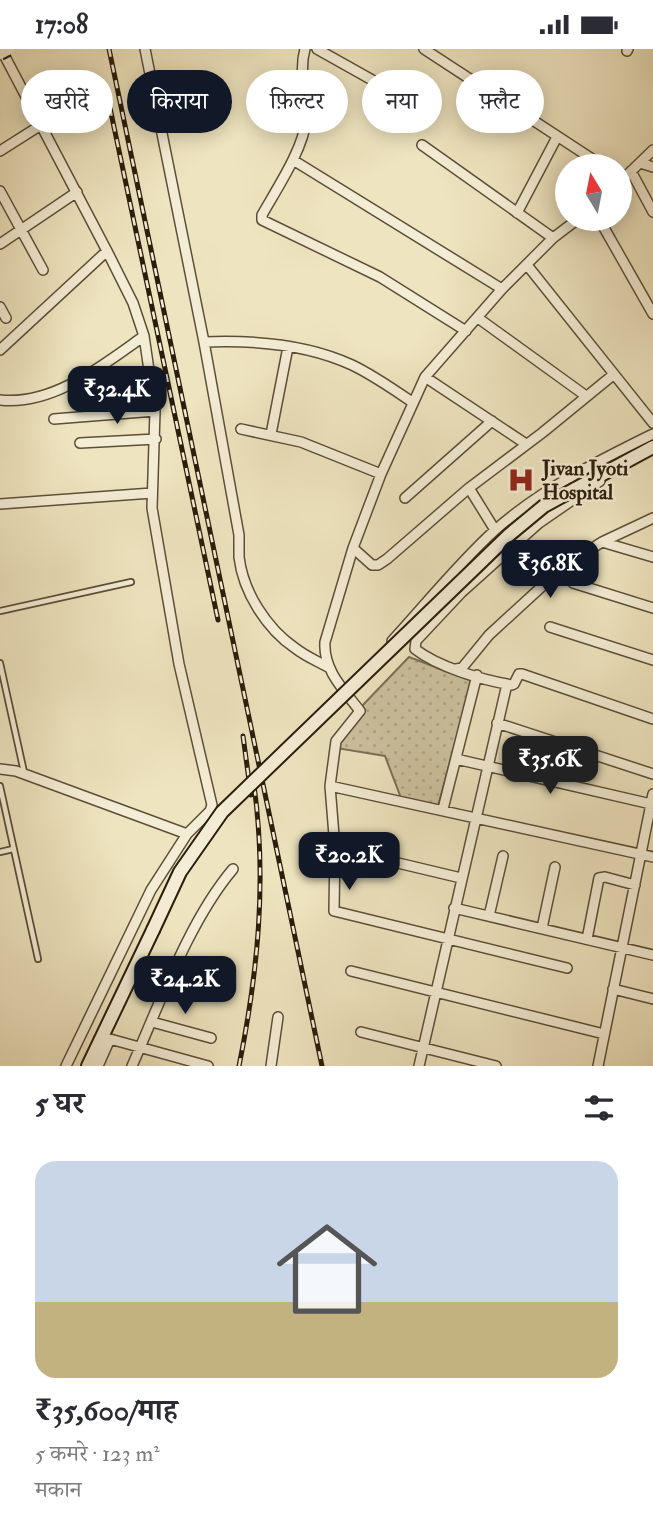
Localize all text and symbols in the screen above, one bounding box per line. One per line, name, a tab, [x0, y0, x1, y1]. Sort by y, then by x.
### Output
text: 17:08	[35, 9, 88, 41]
chip: खरीदें	[21, 70, 113, 133]
chip: किराया	[127, 70, 232, 133]
chip: फ़िल्टर	[246, 70, 348, 133]
chip: नया	[362, 70, 442, 133]
chip: फ़्लैट	[456, 70, 544, 133]
north arrow	[555, 154, 632, 231]
map controls	[555, 154, 632, 231]
pin: ₹32.4K	[60, 367, 174, 426]
text: ₹32.4K	[84, 374, 150, 403]
place label: Jivan Jyoti Hospital	[541, 455, 629, 506]
hospital icon: Jivan Jyoti Hospital	[506, 465, 536, 495]
pin: ₹36.8K	[493, 540, 607, 600]
text: ₹36.8K	[518, 548, 582, 577]
pin: ₹35.6K	[493, 737, 607, 796]
text: ₹35.6K	[518, 744, 582, 773]
pin: ₹20.2K	[292, 833, 406, 892]
text: ₹20.2K	[315, 840, 383, 869]
pin: ₹24.2K	[128, 957, 242, 1016]
text: ₹24.2K	[150, 964, 220, 993]
text: 5 घर	[35, 1085, 84, 1122]
icon: filters	[580, 1089, 618, 1127]
icon: home	[264, 1206, 390, 1332]
text: ₹35,600/माह	[35, 1392, 178, 1429]
text: 5 कमरे · 123 m²	[35, 1439, 160, 1468]
text: मकान	[35, 1475, 82, 1504]

